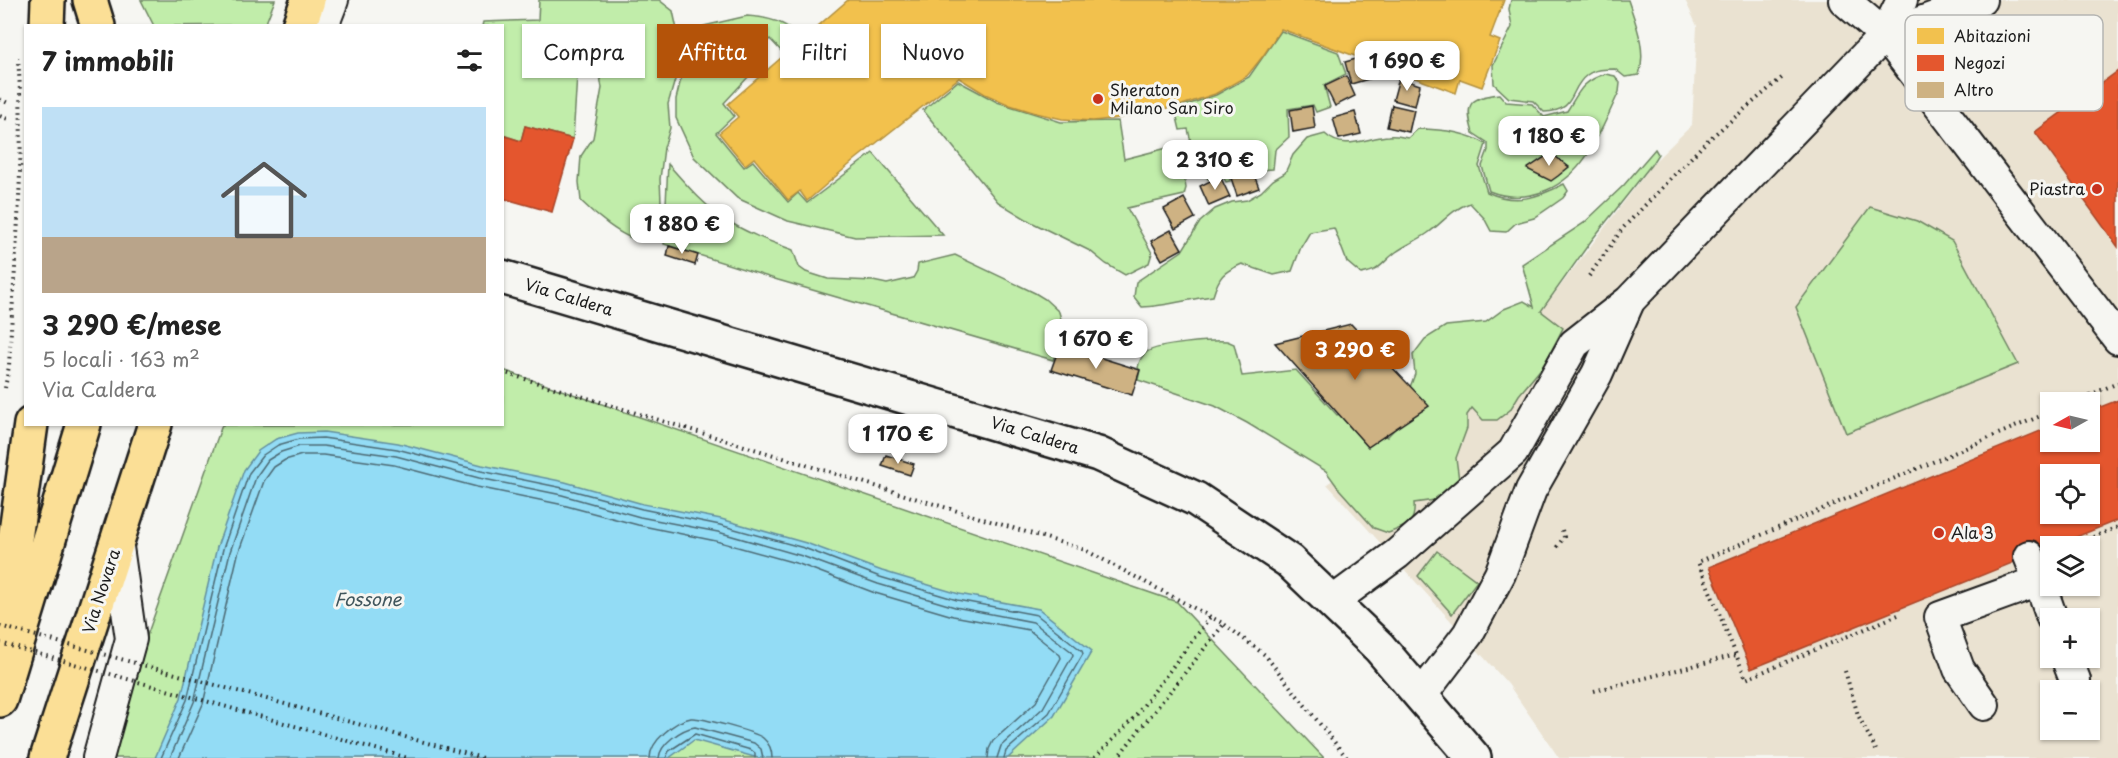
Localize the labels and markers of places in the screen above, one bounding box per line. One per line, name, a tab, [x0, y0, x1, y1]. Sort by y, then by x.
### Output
pin: 1 690 €	[1352, 41, 1462, 92]
place label: Sheraton Milano San Siro	[1110, 77, 1234, 119]
marker: Sheraton Milano San Siro	[1091, 92, 1105, 106]
pin: 1 180 €	[1494, 116, 1604, 167]
pin: 2 310 €	[1160, 140, 1270, 191]
place label: Piastra	[2029, 176, 2085, 200]
marker: Piastra	[2090, 182, 2104, 196]
pin: 1 880 €	[627, 204, 737, 255]
pin: 1 670 €	[1041, 319, 1151, 370]
pin: 3 290 €	[1300, 330, 1410, 381]
pin: 1 170 €	[843, 414, 953, 465]
place label: Ala 3	[1951, 520, 1994, 544]
marker: Ala 3	[1932, 526, 1946, 540]

